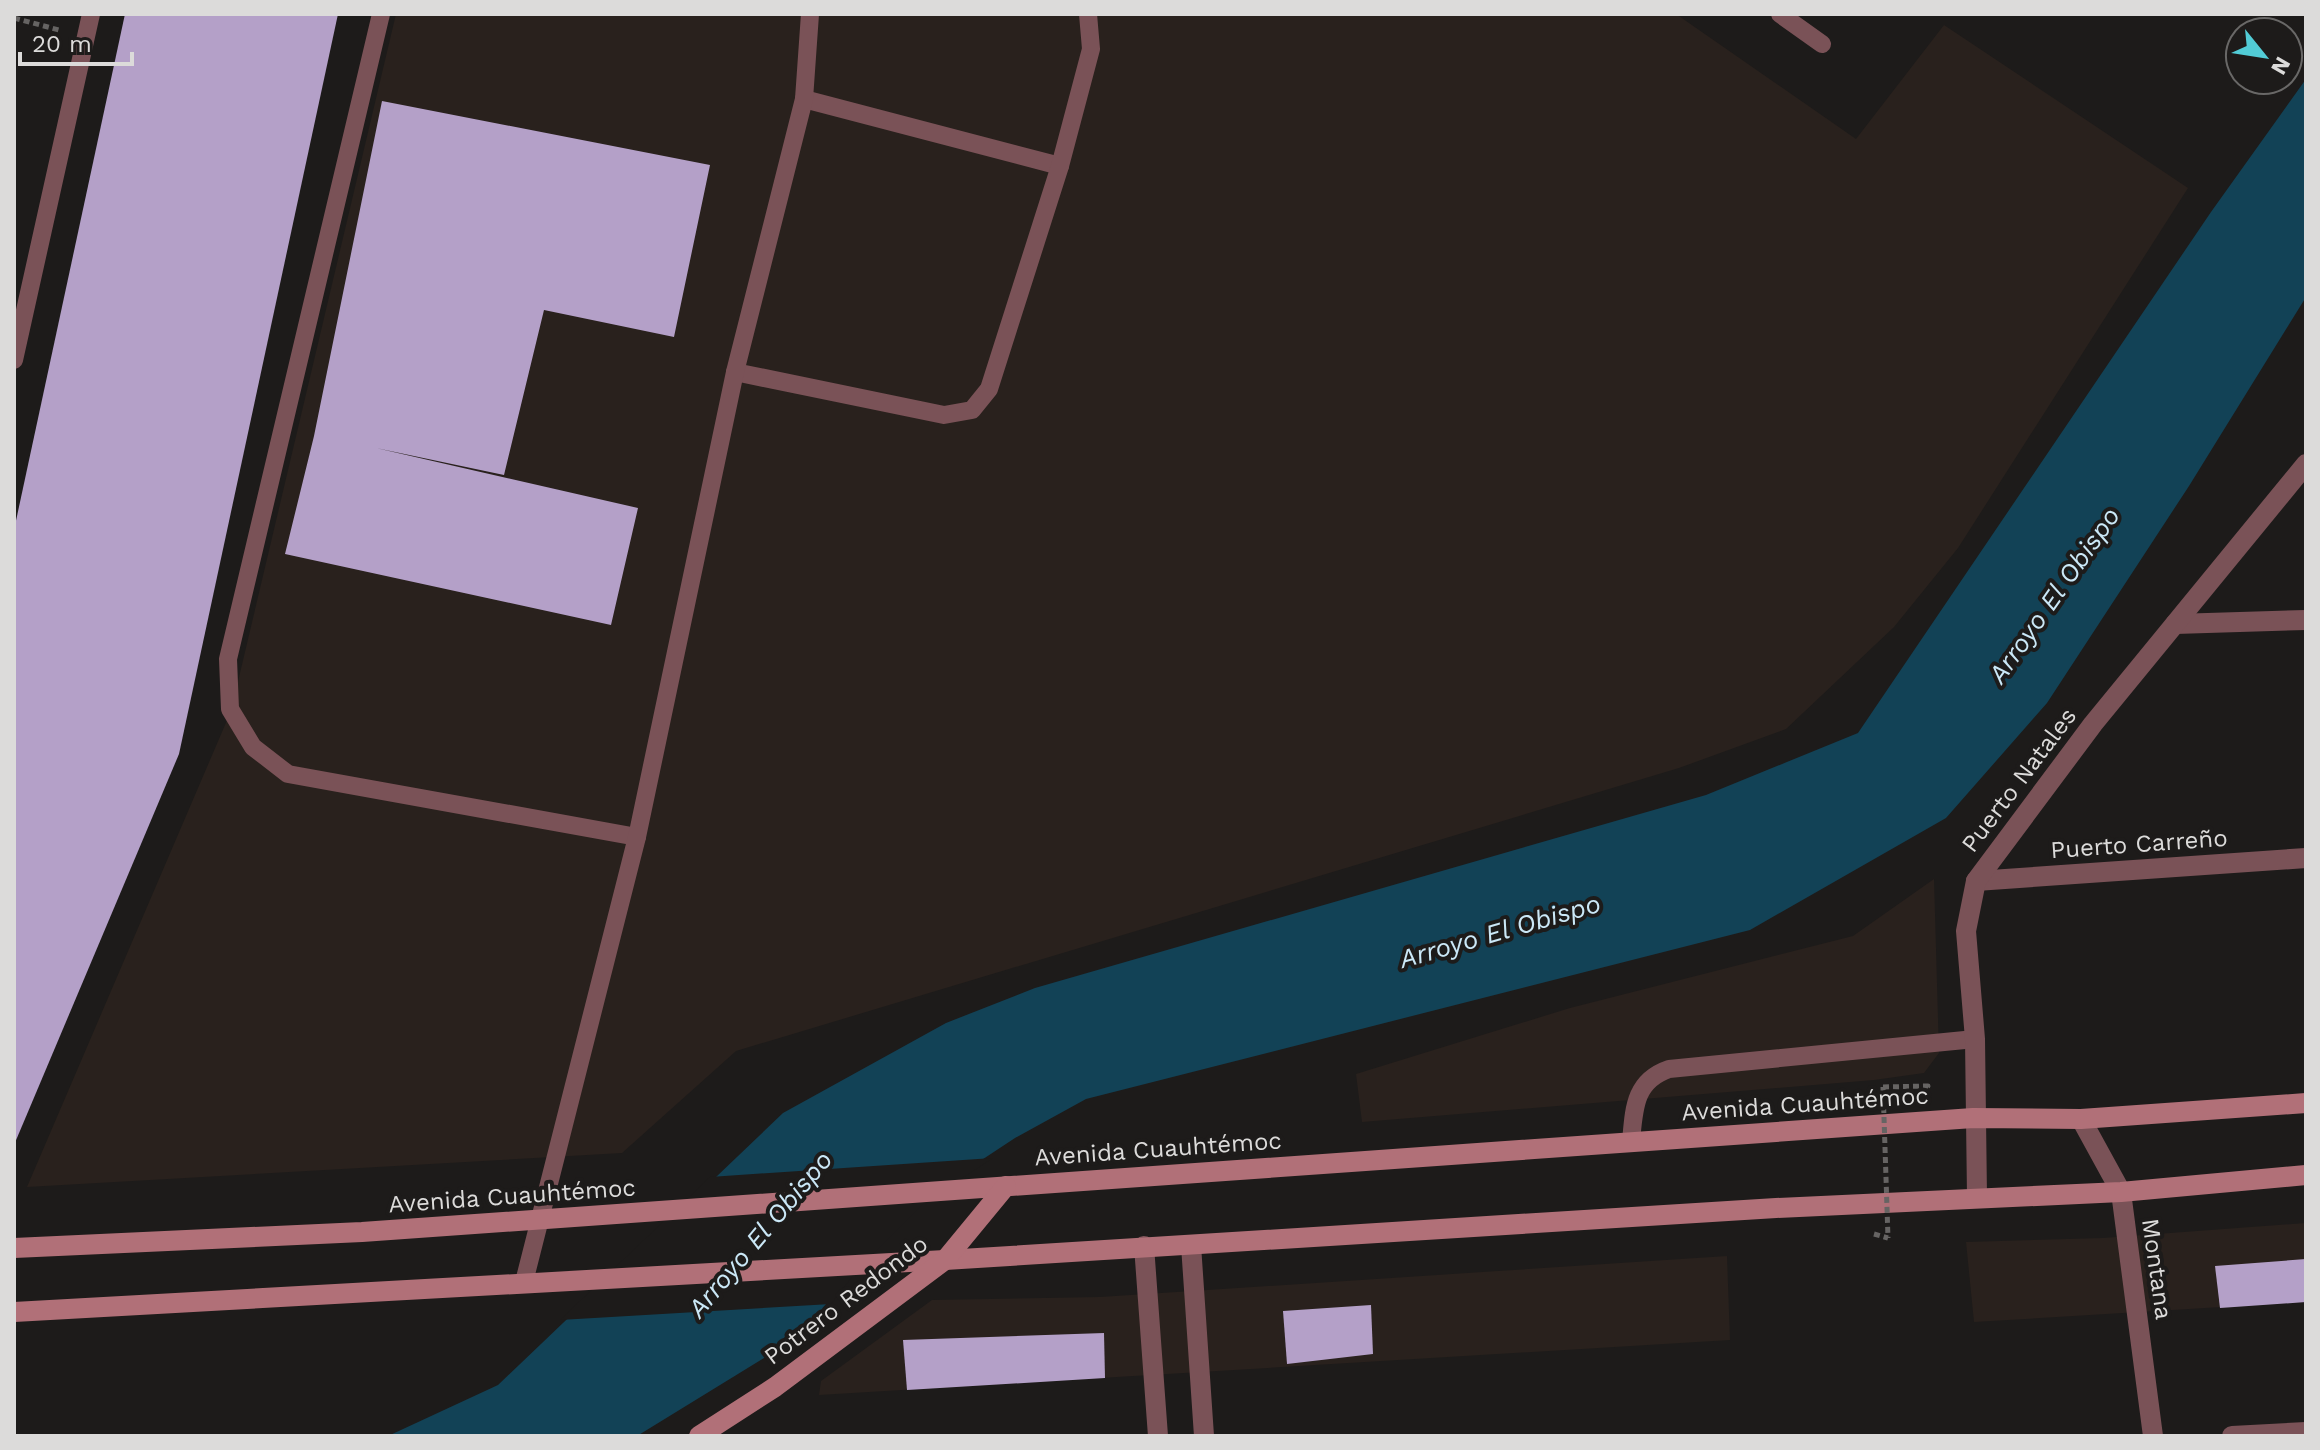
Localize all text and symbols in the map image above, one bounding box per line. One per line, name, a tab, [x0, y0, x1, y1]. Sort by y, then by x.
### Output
scale bar	[20, 16, 132, 66]
north arrow	[2224, 16, 2304, 96]
text: 20 m	[32, 30, 92, 58]
text: N	[2266, 52, 2296, 79]
water label: Arroyo El Obispo	[1982, 501, 2126, 690]
street label: Puerto Natales	[1956, 702, 2082, 858]
street label: Puerto Carreño	[2050, 824, 2228, 864]
water label: Arroyo El Obispo	[1395, 888, 1604, 974]
street label: Avenida Cuauhtémoc	[1680, 1081, 1930, 1127]
street label: Avenida Cuauhtémoc	[1033, 1126, 1283, 1172]
water label: Arroyo El Obispo	[681, 1145, 838, 1324]
street label: Avenida Cuauhtémoc	[387, 1173, 637, 1219]
street label: Montana	[2136, 1217, 2178, 1321]
street label: Potrero Redondo	[759, 1230, 933, 1370]

